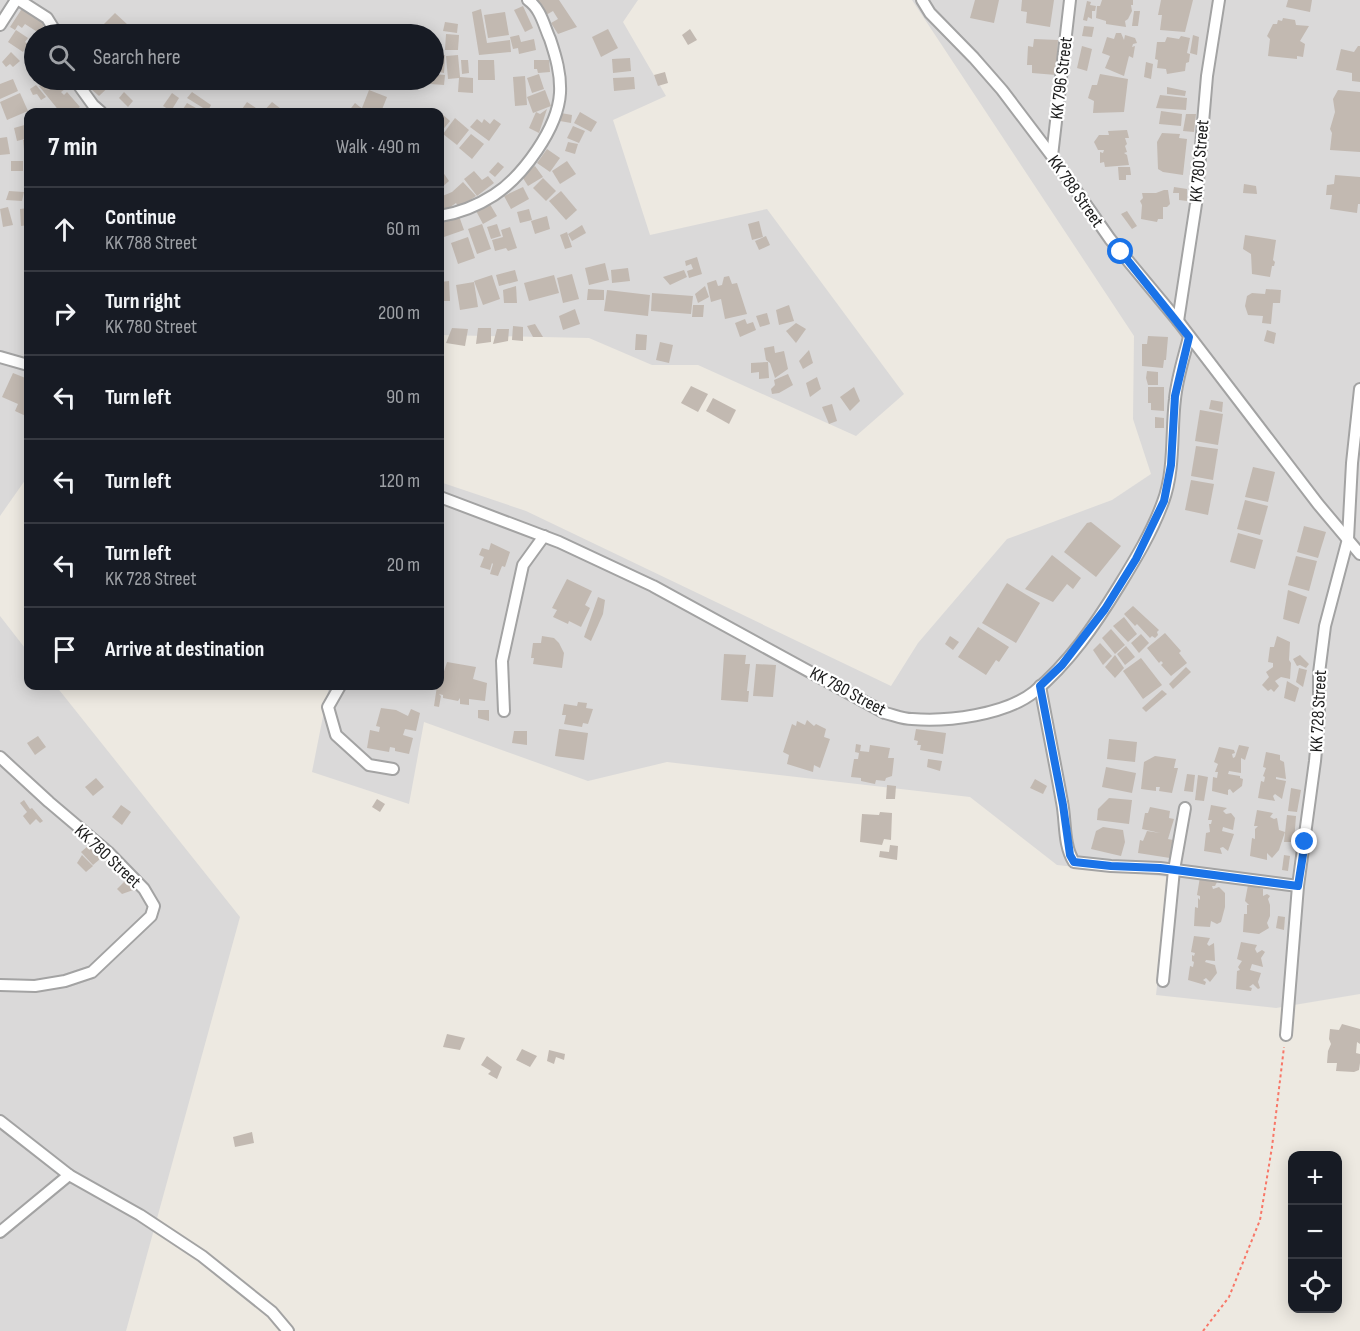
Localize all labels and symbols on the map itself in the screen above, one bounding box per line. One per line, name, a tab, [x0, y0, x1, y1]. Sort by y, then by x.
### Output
street label: KK 796 Street	[1046, 35, 1077, 121]
street label: KK 780 Street	[1185, 118, 1214, 203]
street label: KK 788 Street	[1043, 151, 1108, 232]
route start	[1107, 238, 1133, 264]
street label: KK 780 Street	[806, 663, 890, 720]
street label: KK 728 Street	[1306, 669, 1331, 753]
street label: KK 780 Street	[70, 820, 146, 893]
route end	[1291, 828, 1317, 854]

